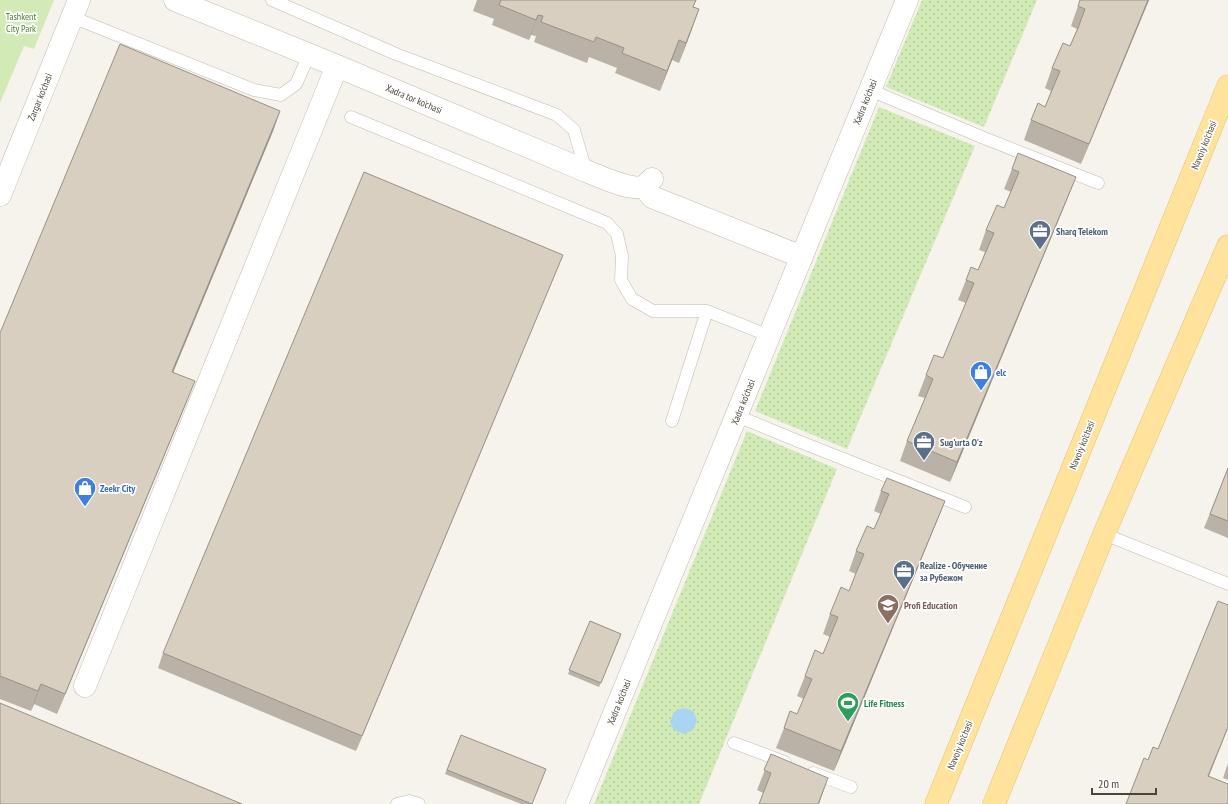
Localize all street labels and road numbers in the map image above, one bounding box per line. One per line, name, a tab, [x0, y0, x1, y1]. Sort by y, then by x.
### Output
street label: Zargar ko'chasi	[25, 71, 55, 123]
street label: Xadra ko'chasi	[850, 77, 880, 127]
street label: Xadra tor ko'chasi	[384, 81, 444, 117]
street label: Navoiy ko'chasi	[1188, 119, 1220, 171]
street label: Xadra ko'chasi	[728, 377, 758, 427]
street label: Navoiy ko'chasi	[1066, 419, 1098, 471]
street label: Xadra ko'chasi	[604, 677, 634, 727]
street label: Navoiy ko'chasi	[944, 719, 976, 771]

